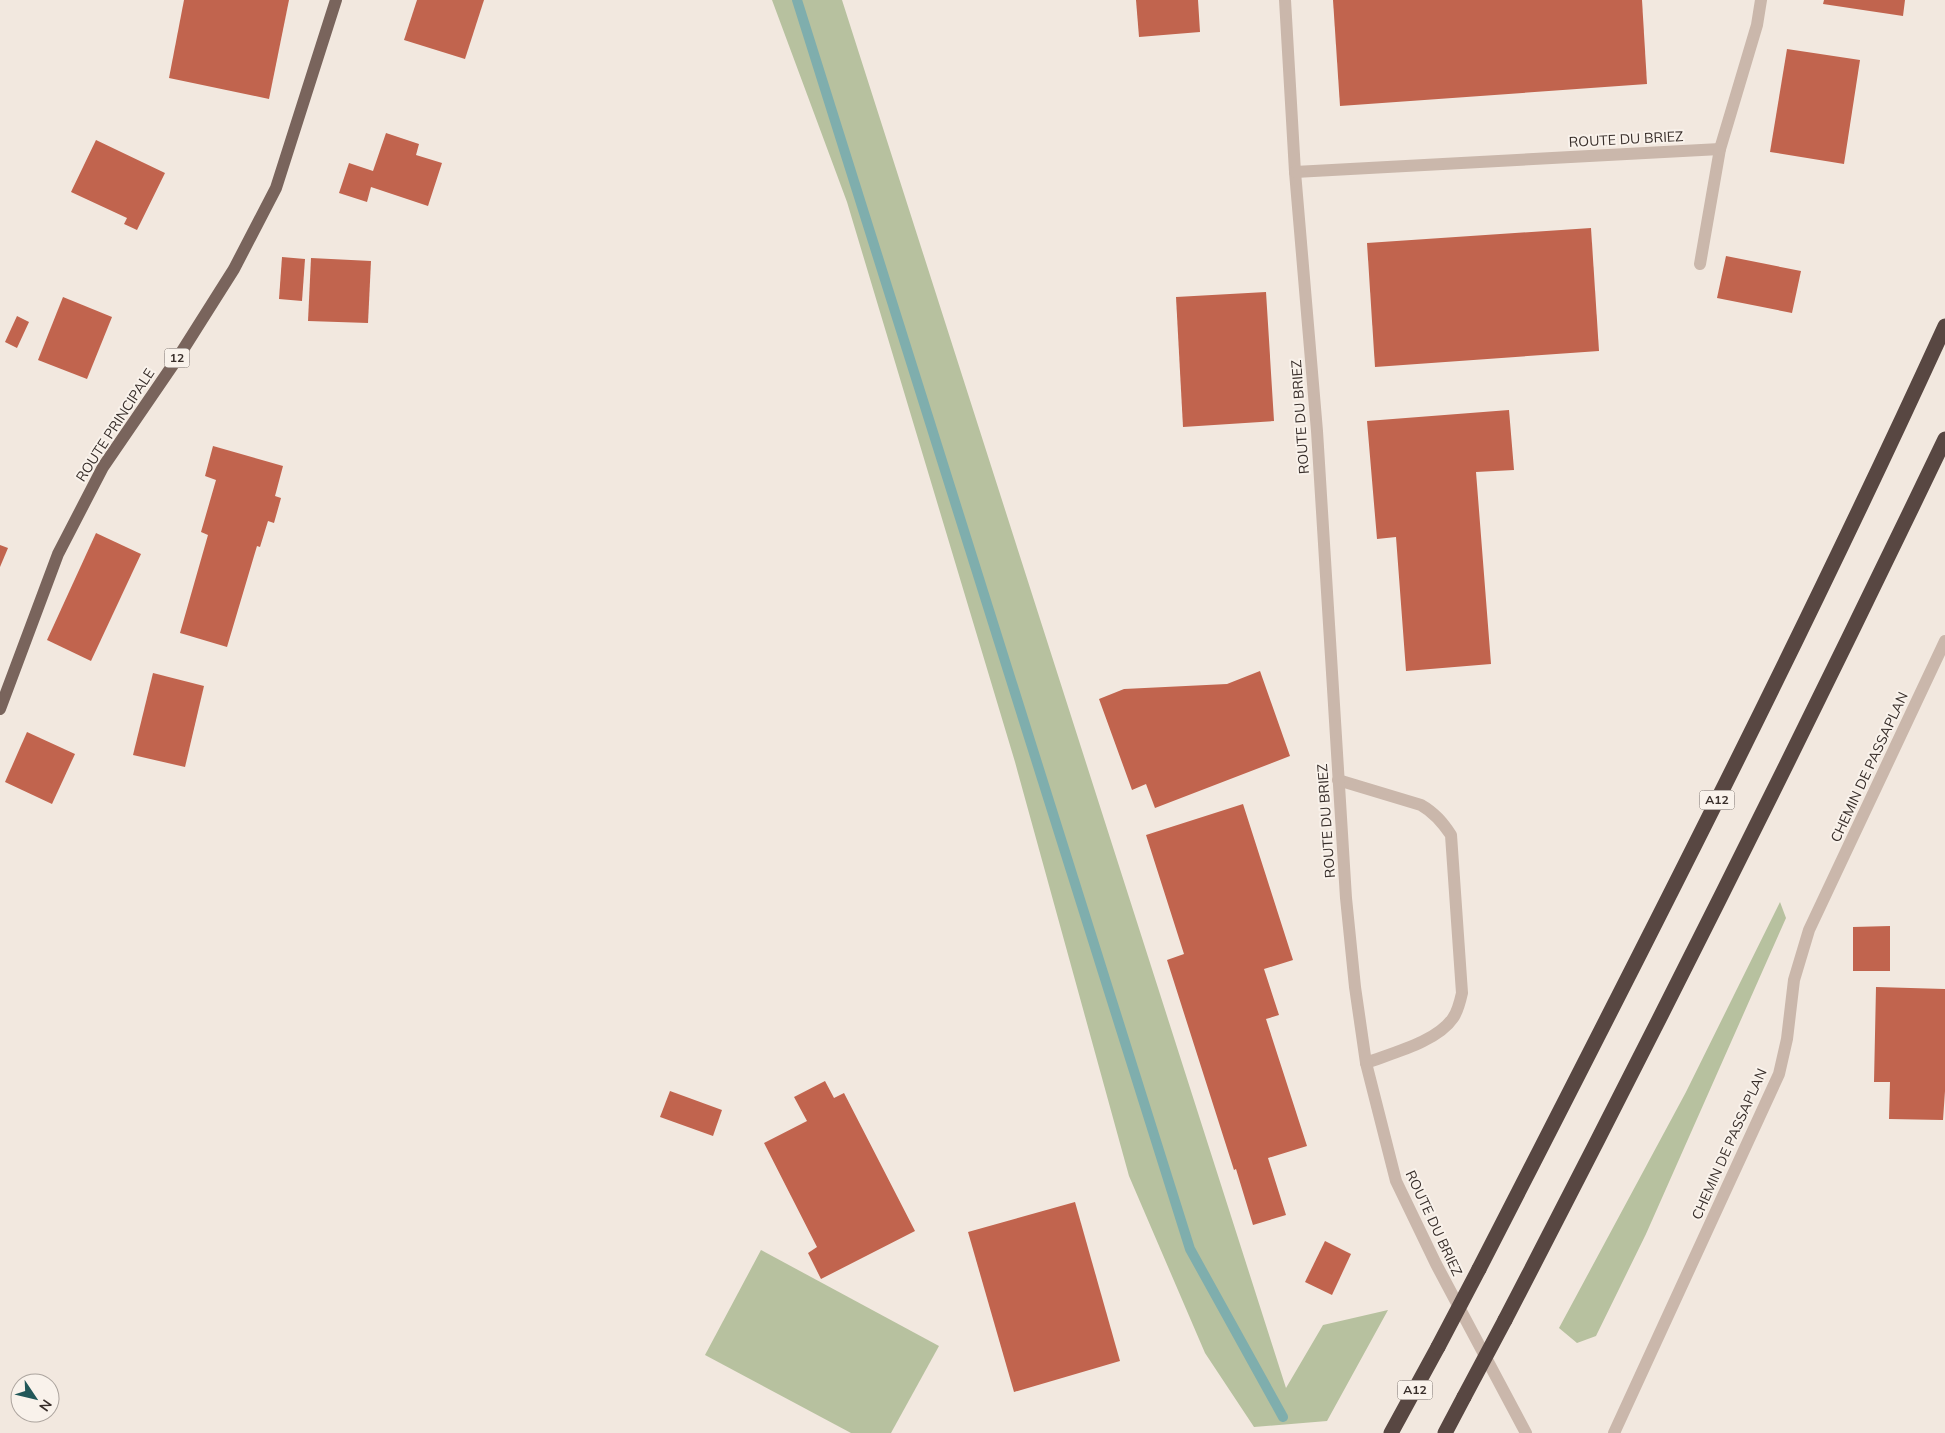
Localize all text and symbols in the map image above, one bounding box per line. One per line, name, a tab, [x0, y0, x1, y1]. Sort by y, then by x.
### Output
street label: ROUTE DU BRIEZ	[1568, 127, 1684, 151]
road number: 12	[164, 348, 190, 368]
street label: ROUTE DU BRIEZ	[1287, 359, 1313, 475]
street label: ROUTE PRINCIPALE	[72, 365, 158, 485]
street label: CHEMIN DE PASSAPLAN	[1826, 689, 1912, 845]
street label: ROUTE DU BRIEZ	[1313, 763, 1339, 879]
road number: A12	[1700, 790, 1734, 810]
street label: CHEMIN DE PASSAPLAN	[1687, 1065, 1771, 1223]
street label: ROUTE DU BRIEZ	[1402, 1167, 1466, 1279]
north arrow	[10, 1373, 60, 1423]
road number: A12	[1398, 1380, 1432, 1400]
text: N	[35, 1396, 56, 1415]

